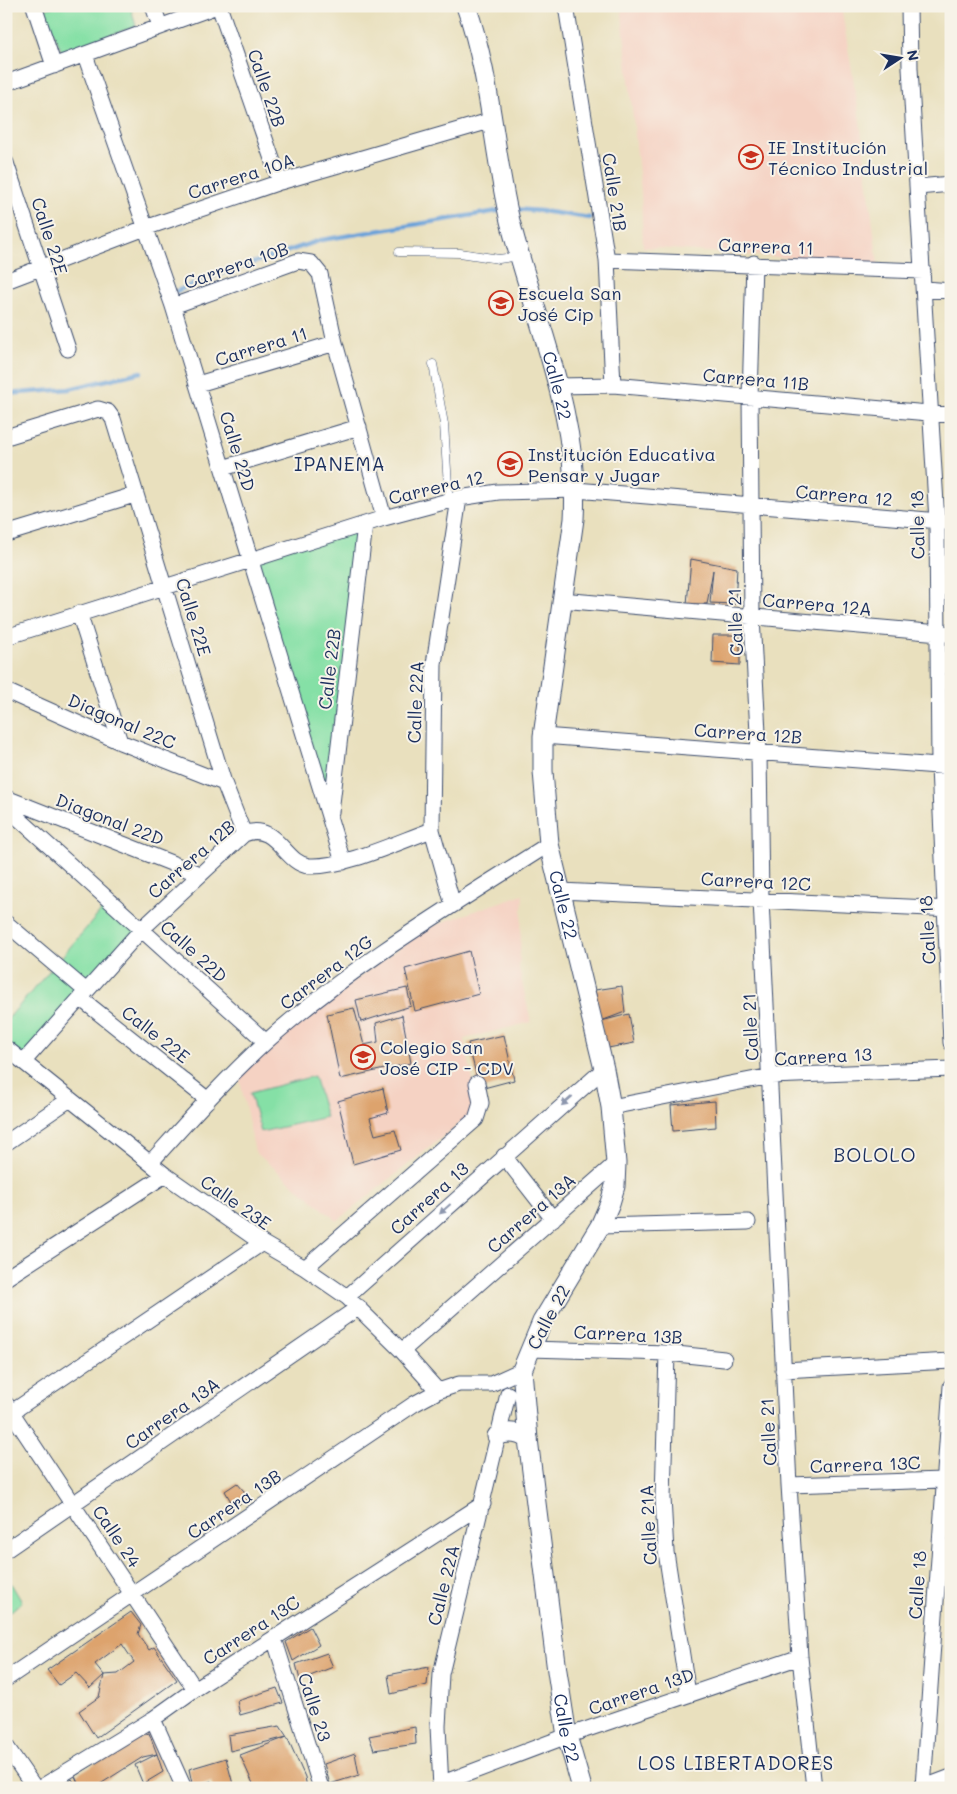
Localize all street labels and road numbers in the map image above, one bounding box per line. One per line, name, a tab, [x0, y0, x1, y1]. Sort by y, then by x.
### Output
street label: Calle 22B	[242, 46, 292, 130]
street label: Carrera 10A	[185, 147, 297, 205]
street label: Calle 21B	[597, 151, 633, 233]
street label: Calle 22E	[26, 194, 74, 278]
street label: Carrera 11	[718, 232, 814, 260]
street label: Carrera 10B	[180, 236, 292, 294]
street label: Carrera 11	[212, 321, 310, 371]
street label: Calle 22	[537, 348, 578, 422]
street label: Carrera 11B	[702, 362, 810, 396]
street label: Calle 22D	[214, 408, 262, 494]
street label: Carrera 12	[386, 464, 486, 510]
street label: Carrera 12	[794, 479, 894, 511]
street label: Calle 18	[904, 490, 930, 560]
street label: Calle 22E	[171, 575, 217, 659]
street label: Carrera 12A	[761, 587, 873, 621]
street label: Calle 21	[722, 588, 748, 656]
street label: Calle 22B	[312, 627, 346, 711]
street label: Calle 22A	[402, 660, 428, 744]
street label: Diagonal 22C	[65, 688, 180, 754]
street label: Carrera 12B	[693, 717, 803, 749]
street label: Diagonal 22D	[52, 787, 168, 851]
street label: Carrera 12B	[142, 814, 240, 904]
street label: Carrera 12C	[700, 866, 812, 896]
street label: Calle 22	[544, 868, 584, 942]
street label: Calle 18	[913, 895, 941, 965]
street label: Calle 22D	[155, 915, 233, 987]
street label: Carrera 12G	[275, 929, 377, 1015]
street label: Calle 21	[736, 992, 764, 1062]
street label: Calle 22E	[117, 1000, 195, 1068]
street label: Carrera 13	[773, 1041, 873, 1071]
street label: Carrera 13	[385, 1156, 473, 1240]
street label: Carrera 13A	[481, 1168, 581, 1258]
street label: Calle 23E	[196, 1169, 276, 1235]
street label: Calle 22	[521, 1280, 575, 1354]
street label: Carrera 13B	[573, 1319, 683, 1349]
street label: Carrera 13A	[120, 1372, 224, 1454]
street label: Calle 21	[754, 1397, 782, 1467]
street label: Carrera 13C	[809, 1450, 921, 1478]
street label: Carrera 13B	[182, 1464, 286, 1544]
street label: Calle 21A	[634, 1484, 662, 1566]
street label: Calle 24	[87, 1500, 147, 1572]
street label: Calle 22A	[421, 1542, 465, 1628]
street label: Calle 18	[903, 1550, 931, 1620]
street label: Carrera 13C	[198, 1590, 304, 1670]
street label: Carrera 13D	[585, 1662, 697, 1720]
street label: Calle 23	[293, 1670, 337, 1744]
street label: Calle 22	[549, 1692, 586, 1765]

